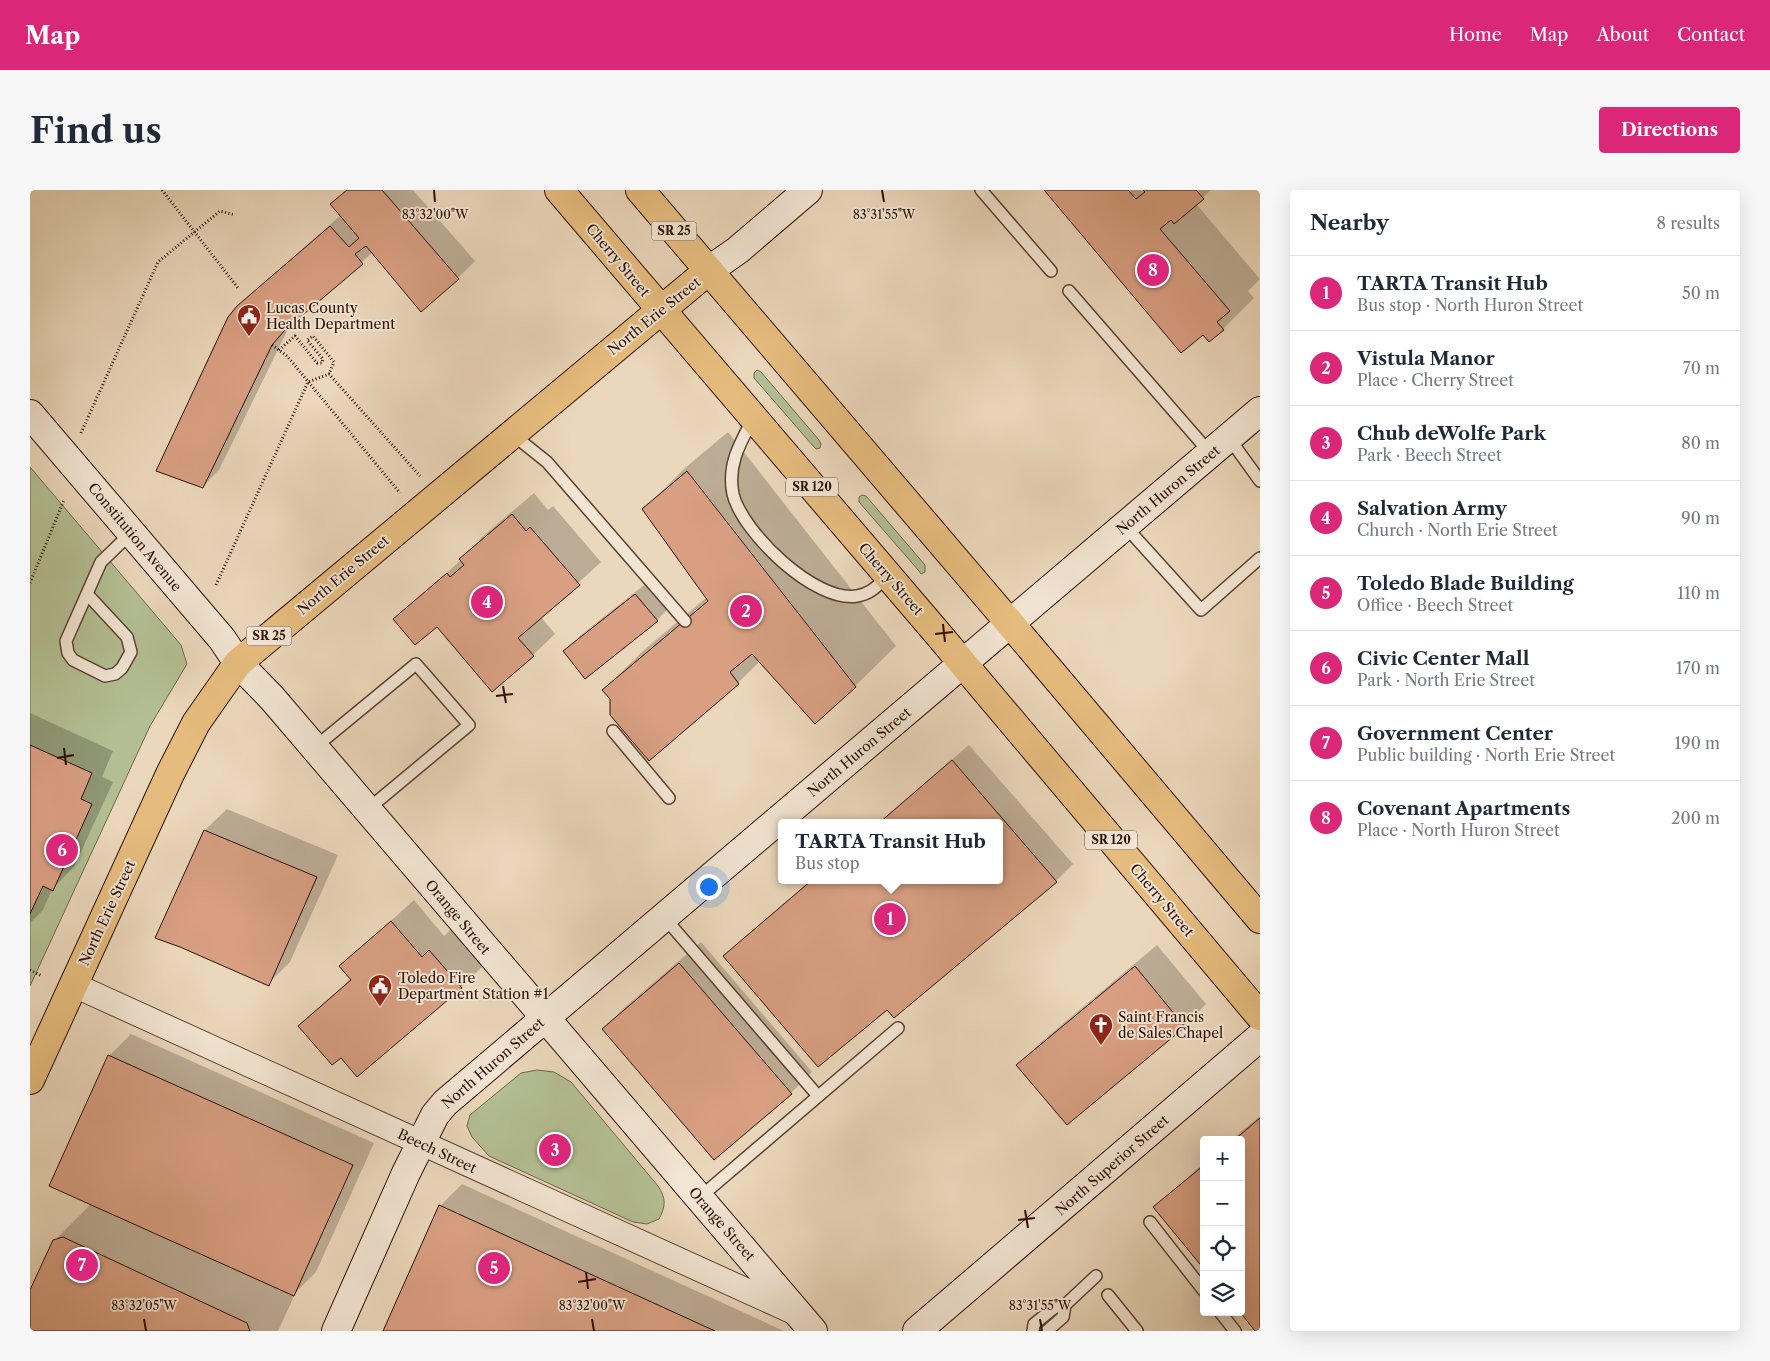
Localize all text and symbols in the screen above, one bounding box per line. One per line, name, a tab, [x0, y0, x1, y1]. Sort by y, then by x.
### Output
text: Map	[25, 21, 80, 50]
text: Home	[1449, 24, 1502, 46]
text: Map	[1530, 24, 1568, 46]
text: About	[1596, 24, 1649, 46]
text: Contact	[1677, 24, 1745, 46]
button: Directions	[1599, 107, 1740, 153]
text: Find us	[30, 109, 162, 152]
text: 83°32'00"W	[402, 207, 469, 222]
text: 83°31'55"W	[853, 207, 916, 222]
text: Nearby	[1310, 210, 1389, 235]
text: 8 results	[1657, 213, 1720, 233]
street label: Cherry Street	[582, 220, 654, 300]
road number: SR 25	[652, 221, 696, 240]
pin: 8	[1137, 251, 1169, 289]
text: TARTA Transit Hub	[1357, 272, 1548, 295]
street label: North Erie Street	[604, 273, 704, 359]
text: 1	[1322, 283, 1330, 303]
text: 50 m	[1682, 283, 1720, 303]
text: Bus stop · North Huron Street	[1357, 295, 1583, 315]
place label: Lucas County Health Department	[266, 299, 395, 333]
public building icon: Lucas County Health Department	[236, 303, 262, 337]
text: Vistula Manor	[1357, 347, 1495, 370]
text: 2	[1321, 358, 1331, 378]
text: 70 m	[1683, 358, 1720, 378]
text: Place · Cherry Street	[1357, 370, 1514, 390]
text: Chub deWolfe Park	[1357, 422, 1546, 445]
text: 3	[1321, 433, 1331, 453]
text: 80 m	[1681, 433, 1720, 453]
street label: North Huron Street	[1112, 441, 1224, 539]
text: Park · Beech Street	[1357, 445, 1502, 465]
road number: SR 120	[786, 478, 838, 496]
street label: Constitution Avenue	[84, 479, 186, 595]
text: Salvation Army	[1357, 497, 1507, 520]
text: 4	[1321, 508, 1331, 528]
text: 90 m	[1681, 508, 1720, 528]
text: Church · North Erie Street	[1357, 520, 1558, 540]
street label: North Erie Street	[293, 531, 393, 619]
street label: Cherry Street	[855, 539, 927, 619]
text: Toledo Blade Building	[1357, 572, 1574, 595]
pin: 4	[471, 583, 503, 621]
text: 5	[1322, 583, 1330, 603]
text: 110 m	[1677, 583, 1720, 603]
pin: 2	[730, 592, 762, 630]
text: Office · Beech Street	[1357, 595, 1513, 615]
road number: SR 25	[246, 626, 292, 646]
text: Civic Center Mall	[1357, 647, 1529, 670]
text: 6	[1321, 658, 1331, 678]
text: 170 m	[1676, 658, 1720, 678]
text: Park · North Erie Street	[1357, 670, 1535, 690]
street label: North Huron Street	[803, 703, 915, 801]
text: Government Center	[1357, 722, 1553, 745]
text: 7	[1322, 733, 1330, 753]
text: 190 m	[1675, 733, 1720, 753]
text: Public building · North Erie Street	[1357, 745, 1615, 765]
text: Covenant Apartments	[1357, 797, 1570, 820]
text: 8	[1321, 808, 1331, 828]
text: 200 m	[1671, 808, 1720, 828]
popup	[778, 819, 1003, 884]
text: Place · North Huron Street	[1357, 820, 1560, 840]
text: TARTA Transit Hub	[795, 830, 986, 853]
road number: SR 120	[1085, 830, 1137, 850]
pin: 6	[46, 831, 78, 869]
text: Bus stop	[795, 853, 860, 873]
street label: North Erie Street	[75, 857, 139, 969]
street label: Cherry Street	[1126, 860, 1198, 940]
your location	[696, 874, 722, 900]
street label: Orange Street	[421, 876, 495, 958]
pin: 1	[874, 900, 906, 938]
place label: Toledo Fire Department Station #1	[398, 969, 549, 1003]
public building icon: Toledo Fire Department Station #1	[367, 973, 393, 1007]
place label: Saint Francis de Sales Chapel	[1118, 1008, 1223, 1042]
church icon: Saint Francis de Sales Chapel	[1088, 1012, 1114, 1046]
street label: North Huron Street	[438, 1014, 548, 1112]
street label: North Superior Street	[1052, 1111, 1172, 1219]
street label: Beech Street	[395, 1125, 479, 1177]
pin: 3	[539, 1131, 571, 1169]
map controls	[1200, 1136, 1245, 1316]
button: +	[1200, 1136, 1245, 1181]
button: −	[1200, 1181, 1245, 1226]
street label: Orange Street	[685, 1183, 759, 1265]
button: locate	[1200, 1226, 1245, 1271]
pin: 7	[66, 1246, 98, 1284]
pin: 5	[478, 1249, 510, 1287]
button: layers	[1200, 1271, 1245, 1316]
text: 83°32'05"W	[111, 1298, 178, 1313]
text: 83°32'00"W	[559, 1298, 626, 1313]
text: 83°31'55"W	[1009, 1298, 1072, 1313]

